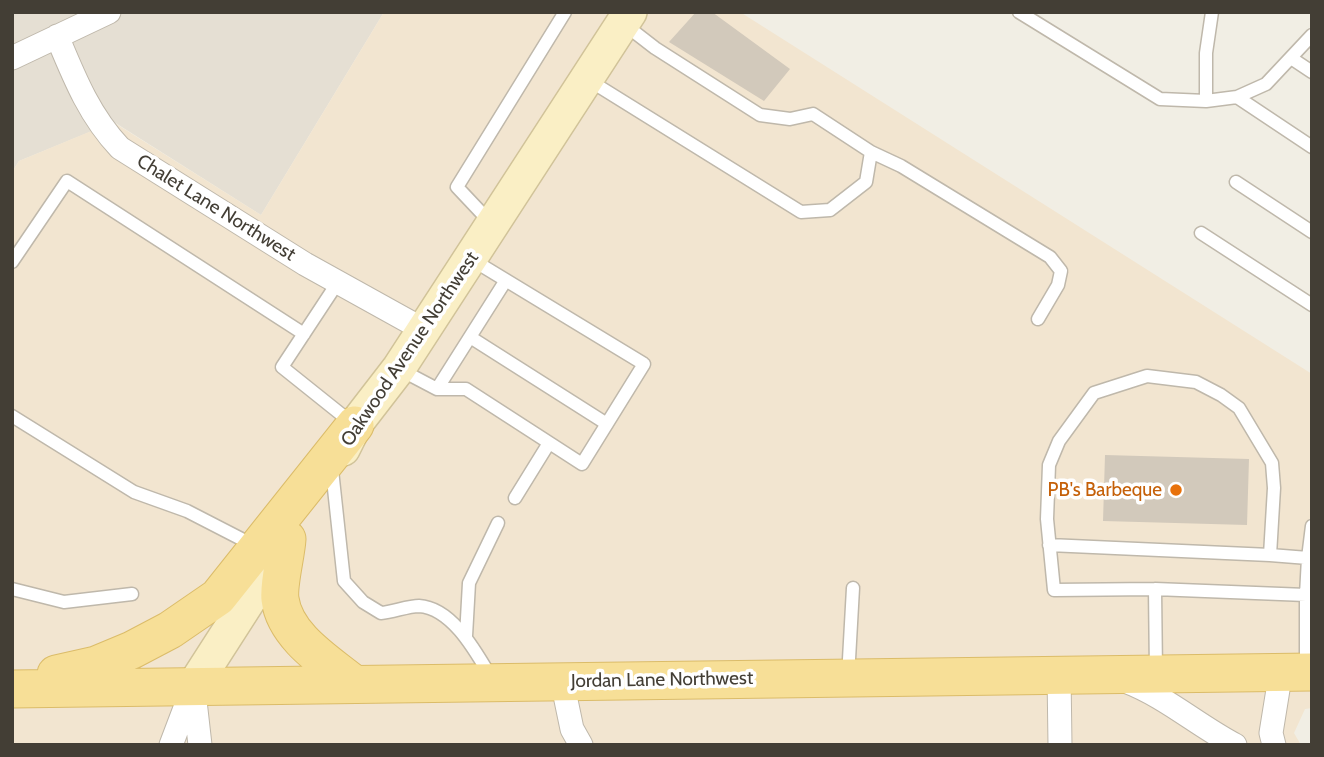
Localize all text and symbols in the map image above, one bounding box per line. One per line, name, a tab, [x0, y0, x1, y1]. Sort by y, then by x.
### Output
street label: Chalet Lane Northwest	[132, 150, 300, 266]
street label: Oakwood Avenue Northwest	[336, 247, 484, 451]
place label: PB's Barbeque	[1048, 479, 1162, 501]
marker: PB's Barbeque	[1168, 482, 1184, 498]
street label: Jordan Lane Northwest	[571, 667, 753, 693]

